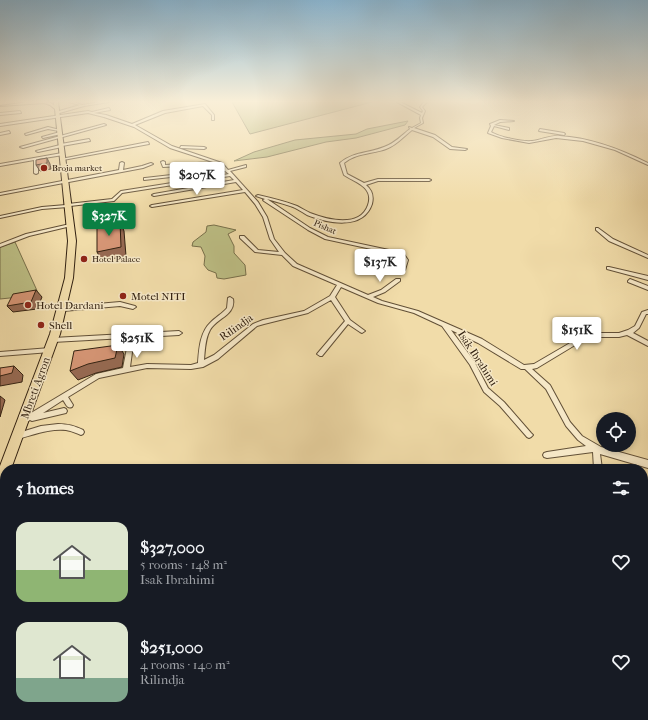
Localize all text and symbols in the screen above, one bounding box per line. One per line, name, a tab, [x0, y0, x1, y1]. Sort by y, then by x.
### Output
pin: $207K	[169, 162, 225, 196]
marker: Broja market	[39, 163, 49, 173]
place label: Broja market	[52, 163, 103, 173]
text: $207K	[179, 167, 215, 182]
pin: $327K	[81, 203, 137, 237]
text: $327K	[92, 208, 126, 223]
street label: Pishat	[312, 218, 339, 237]
pin: $137K	[352, 249, 408, 283]
marker: Hotel Palace	[79, 254, 89, 264]
place label: Hotel Palace	[92, 254, 141, 264]
text: $137K	[364, 254, 396, 269]
place label: Motel NITI	[131, 290, 186, 303]
marker: Motel NITI	[118, 291, 128, 301]
place label: Hotel Dardani	[36, 299, 104, 312]
marker: Hotel Dardani	[23, 300, 33, 310]
street label: Rilindja	[217, 311, 256, 344]
pin: $151K	[549, 317, 605, 351]
place label: Shell	[49, 319, 72, 332]
marker: Shell	[36, 320, 46, 330]
text: $151K	[561, 322, 593, 337]
pin: $251K	[109, 325, 165, 359]
street label: Isak Ibrahimi	[455, 328, 501, 389]
text: $251K	[120, 330, 154, 345]
street label: Mbreti Agron	[18, 355, 53, 421]
map controls	[596, 412, 636, 452]
button: locate	[596, 412, 636, 452]
icon: filters	[610, 477, 632, 499]
text: 5 homes	[16, 478, 74, 498]
text: $327,000	[140, 537, 205, 557]
icon: home	[48, 538, 96, 586]
icon: heart	[610, 551, 632, 573]
text: 5 rooms · 148 m²	[140, 557, 227, 572]
text: Isak Ibrahimi	[140, 572, 215, 587]
text: $251,000	[140, 637, 203, 657]
icon: home	[48, 638, 96, 686]
icon: heart	[610, 651, 632, 673]
text: 4 rooms · 140 m²	[140, 657, 230, 672]
text: Rilindja	[140, 672, 185, 687]

